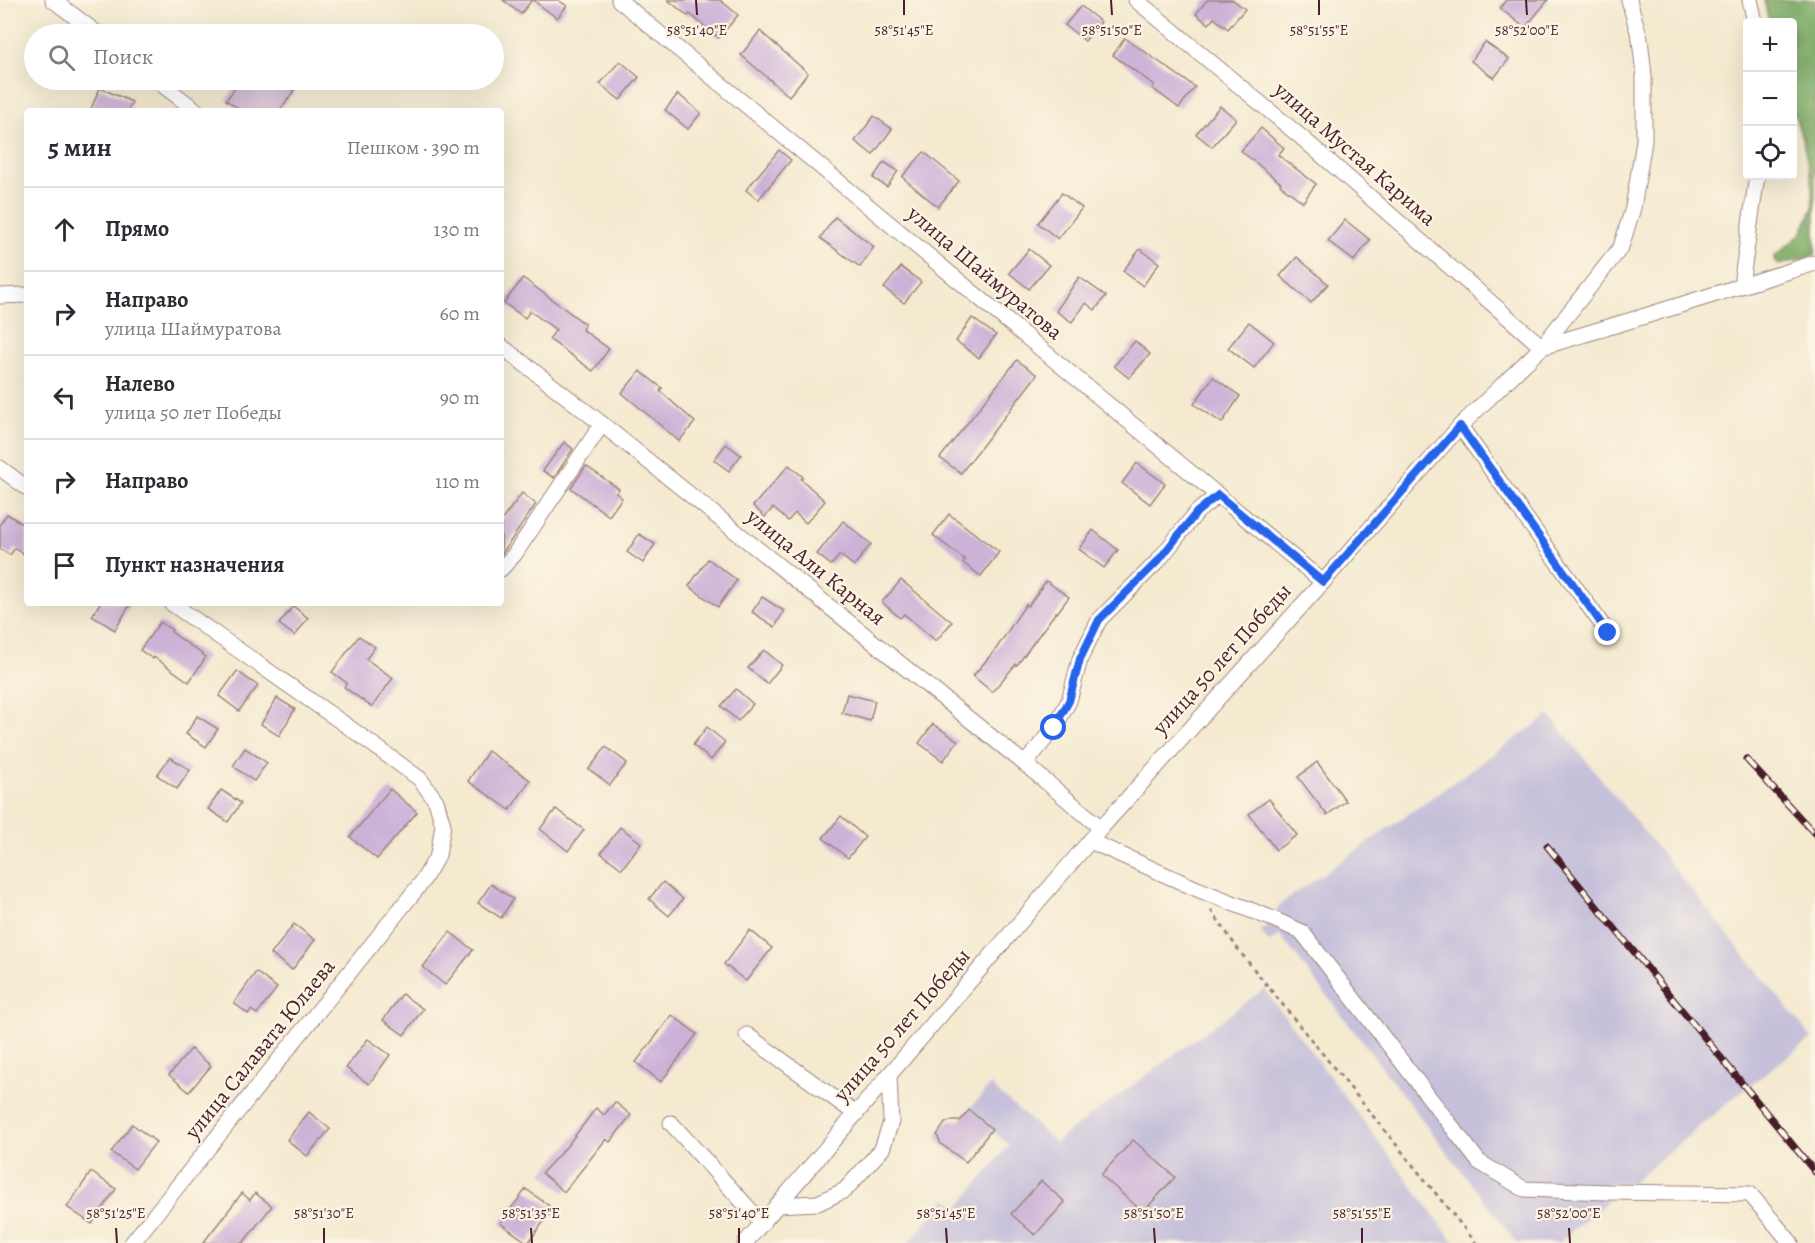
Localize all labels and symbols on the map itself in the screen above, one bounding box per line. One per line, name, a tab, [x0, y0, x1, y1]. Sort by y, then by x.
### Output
text: 58°51'40"E	[667, 20, 727, 40]
text: 58°51'45"E	[874, 20, 934, 40]
text: 58°51'50"E	[1082, 20, 1142, 40]
text: 58°51'55"E	[1290, 20, 1348, 40]
text: 58°52'00"E	[1495, 20, 1559, 40]
street label: улица Мустая Карима	[1267, 74, 1443, 233]
street label: улица Шаймуратова	[900, 198, 1070, 348]
street label: улица Али Карная	[739, 501, 892, 632]
street label: улица 50 лет Победы	[1145, 577, 1298, 742]
route end	[1594, 619, 1620, 645]
route start	[1040, 714, 1066, 740]
street label: улица 50 лет Победы	[826, 942, 977, 1109]
street label: улица Салавата Юлаева	[177, 952, 343, 1146]
text: 58°51'25"E	[86, 1203, 146, 1223]
text: 58°51'30"E	[294, 1203, 354, 1223]
text: 58°51'35"E	[502, 1203, 560, 1223]
text: 58°51'40"E	[709, 1203, 769, 1223]
text: 58°51'45"E	[916, 1203, 976, 1223]
text: 58°51'50"E	[1124, 1203, 1184, 1223]
text: 58°51'55"E	[1333, 1203, 1391, 1223]
text: 58°52'00"E	[1537, 1203, 1601, 1223]

